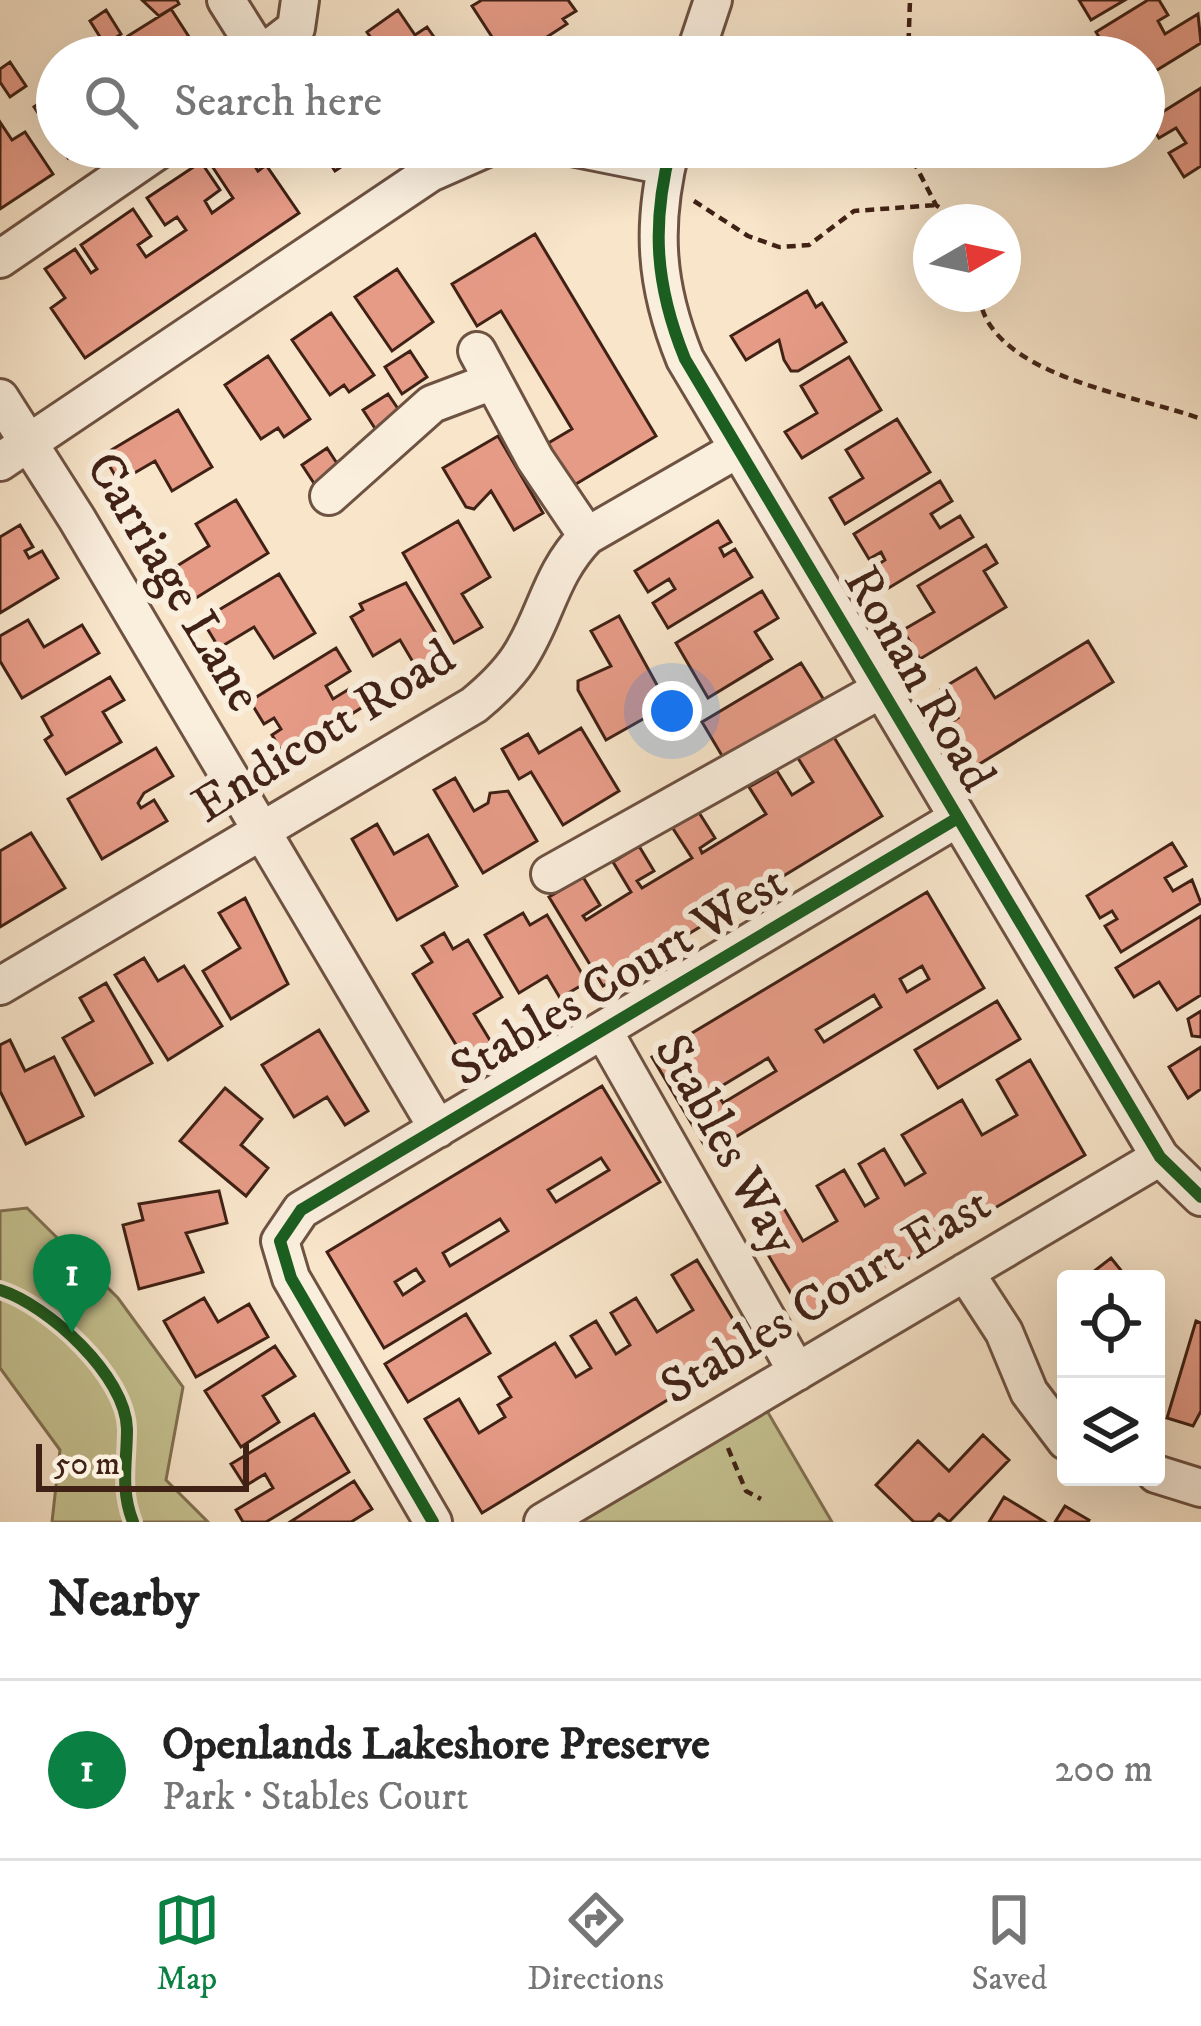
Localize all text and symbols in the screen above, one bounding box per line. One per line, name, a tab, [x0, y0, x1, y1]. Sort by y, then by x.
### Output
search box	[36, 36, 1165, 168]
icon: search	[78, 69, 144, 135]
text: Search here	[174, 74, 382, 130]
north arrow	[913, 204, 1021, 312]
street label: Carriage Lane	[71, 441, 275, 723]
street label: Ronan Road	[829, 555, 1009, 804]
street label: Endicott Road	[181, 626, 467, 838]
your location	[642, 681, 702, 741]
street label: Stables Court West	[439, 850, 799, 1102]
street label: Stables Way	[639, 1024, 813, 1267]
street label: Stables Court East	[649, 1172, 1003, 1420]
pin: 1	[33, 1234, 111, 1333]
map controls	[1057, 1270, 1165, 1486]
button: locate	[1057, 1270, 1165, 1378]
button: layers	[1057, 1378, 1165, 1486]
scale bar	[36, 1438, 249, 1491]
text: 50 m	[54, 1444, 120, 1485]
text: Nearby	[48, 1568, 199, 1632]
text: Openlands Lakeshore Preserve	[162, 1717, 710, 1773]
text: 1	[80, 1745, 94, 1794]
text: 200 m	[1054, 1745, 1153, 1794]
text: Park · Stables Court	[162, 1773, 468, 1822]
tab: Map	[154, 1887, 220, 2000]
tab: Directions	[527, 1887, 664, 2000]
tab: Saved	[971, 1887, 1047, 2000]

